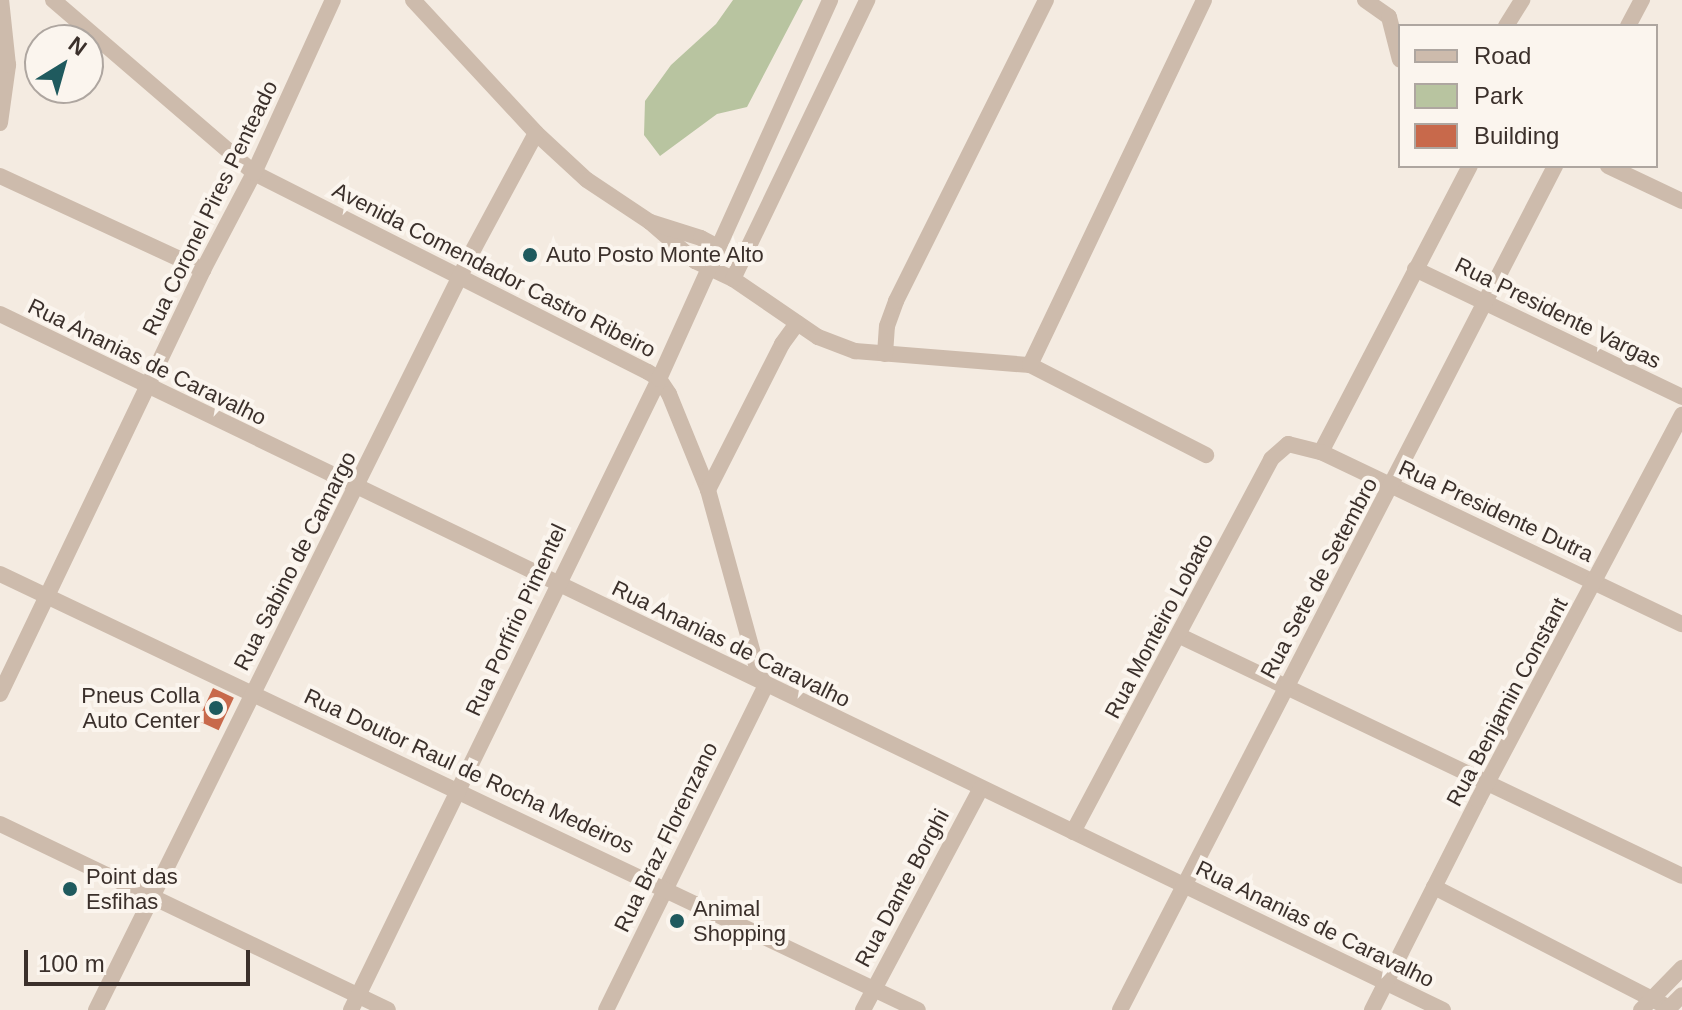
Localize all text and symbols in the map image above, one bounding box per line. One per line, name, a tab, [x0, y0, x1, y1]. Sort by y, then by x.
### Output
north arrow	[24, 24, 104, 104]
legend	[1398, 24, 1658, 168]
text: N	[64, 31, 91, 61]
text: Road	[1474, 42, 1531, 69]
street label: Rua Coronel Pires Penteado	[137, 76, 283, 340]
text: Park	[1474, 82, 1523, 109]
text: Building	[1474, 122, 1559, 149]
street label: Avenida Comendador Castro Ribeiro	[328, 177, 660, 363]
place label: Auto Posto Monte Alto	[546, 242, 765, 268]
marker: Auto Posto Monte Alto	[521, 246, 539, 264]
street label: Rua Presidente Vargas	[1451, 252, 1665, 374]
street label: Rua Ananias de Caravalho	[23, 293, 271, 431]
street label: Rua Sabino de Camargo	[228, 447, 362, 675]
street label: Rua Presidente Dutra	[1395, 454, 1597, 568]
street label: Rua Sete de Setembro	[1255, 473, 1383, 683]
street label: Rua Porfírio Pimentel	[460, 520, 572, 720]
street label: Rua Monteiro Lobato	[1099, 529, 1219, 723]
street label: Rua Ananias de Caravalho	[607, 575, 855, 713]
street label: Rua Benjamin Constant	[1441, 593, 1573, 811]
place label: Pneus Colla Auto Center	[81, 682, 200, 734]
street label: Rua Doutor Raul de Rocha Medeiros	[300, 683, 638, 859]
marker: Pneus Colla Auto Center	[207, 699, 225, 717]
street label: Rua Braz Florenzano	[609, 738, 723, 936]
street label: Rua Dante Borghi	[849, 805, 955, 971]
street label: Rua Ananias de Caravalho	[1191, 855, 1439, 993]
place label: Point das Esfihas	[86, 863, 178, 914]
marker: Point das Esfihas	[61, 880, 79, 898]
place label: Animal Shopping	[693, 895, 786, 946]
marker: Animal Shopping	[668, 912, 686, 930]
scale bar	[28, 934, 254, 984]
text: 100 m	[38, 950, 105, 977]

